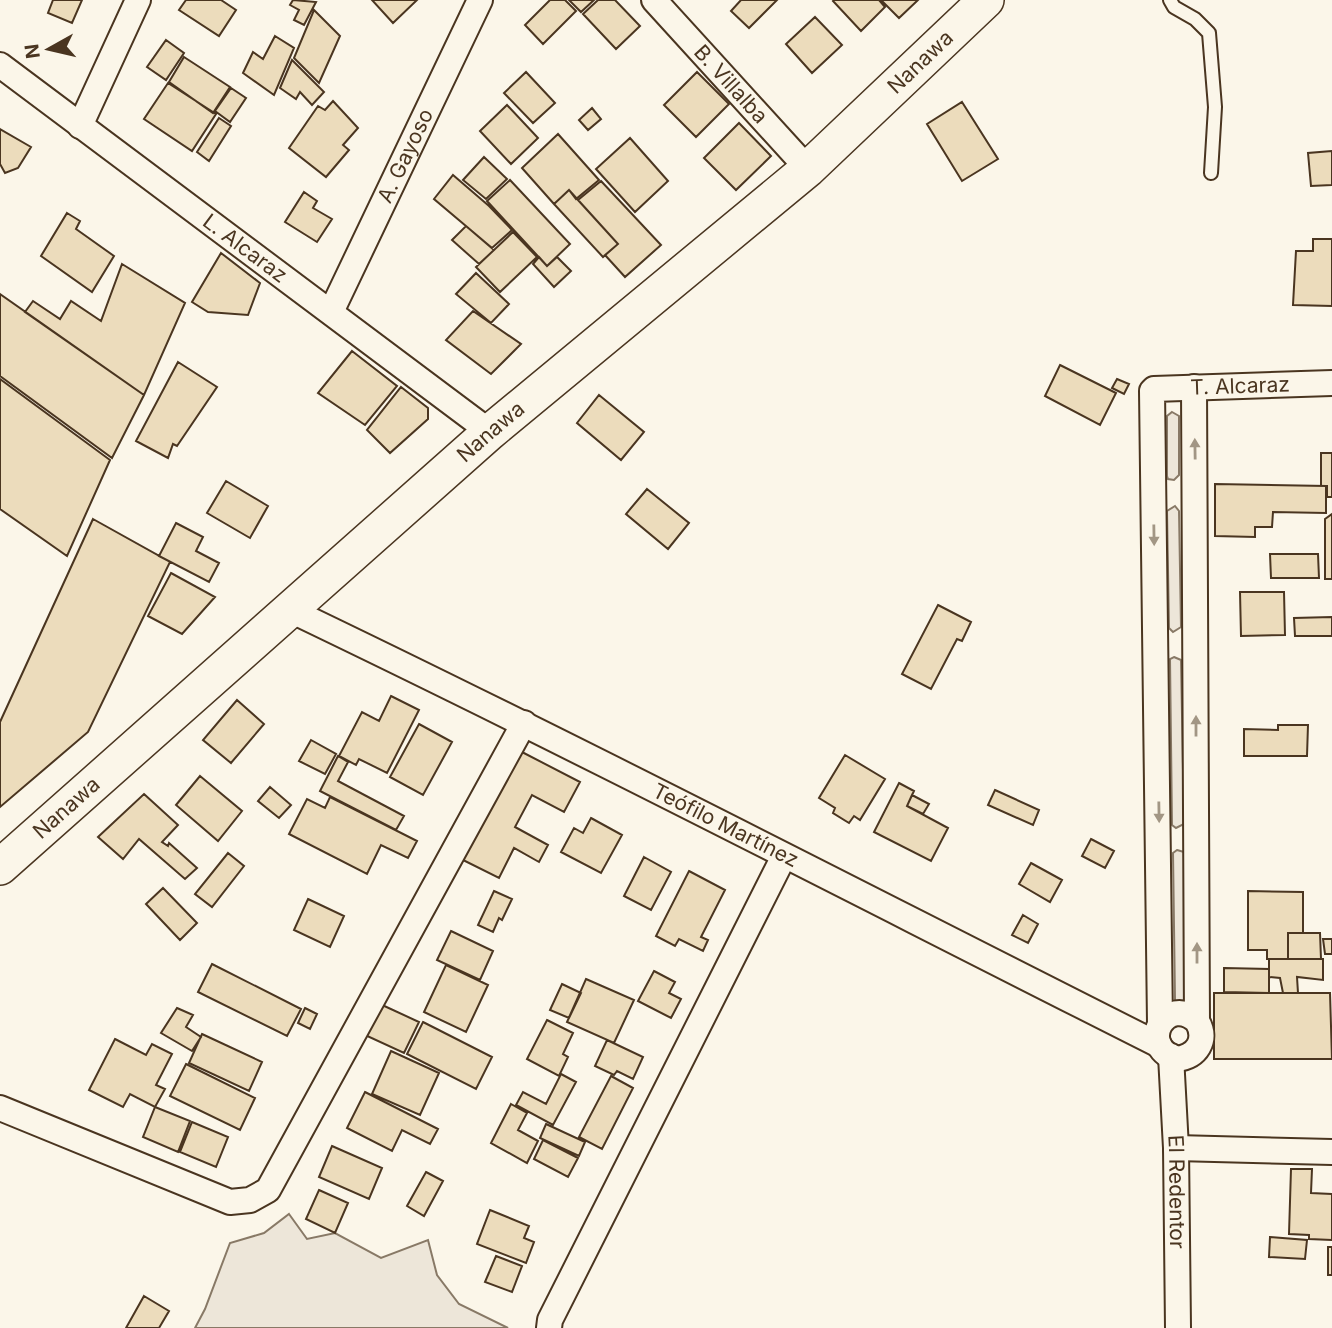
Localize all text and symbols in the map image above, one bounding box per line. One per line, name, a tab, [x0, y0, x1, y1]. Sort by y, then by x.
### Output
north arrow	[14, 14, 84, 84]
street label: Nanawa	[882, 25, 958, 99]
street label: B. Villalba	[689, 40, 773, 128]
text: N	[20, 43, 45, 60]
street label: A. Gayoso	[372, 105, 438, 207]
street label: L. Alcaraz	[198, 208, 292, 288]
street label: T. Alcaraz	[1190, 371, 1290, 400]
street label: Nanawa	[452, 396, 529, 467]
one-way arrow	[1189, 438, 1200, 460]
one-way arrow	[1148, 524, 1160, 546]
one-way arrow	[1190, 714, 1202, 736]
street label: Nanawa	[28, 771, 105, 844]
street label: Teófilo Martínez	[649, 778, 803, 872]
one-way arrow	[1153, 801, 1165, 823]
one-way arrow	[1191, 942, 1203, 964]
street label: El Redentor	[1163, 1134, 1190, 1249]

